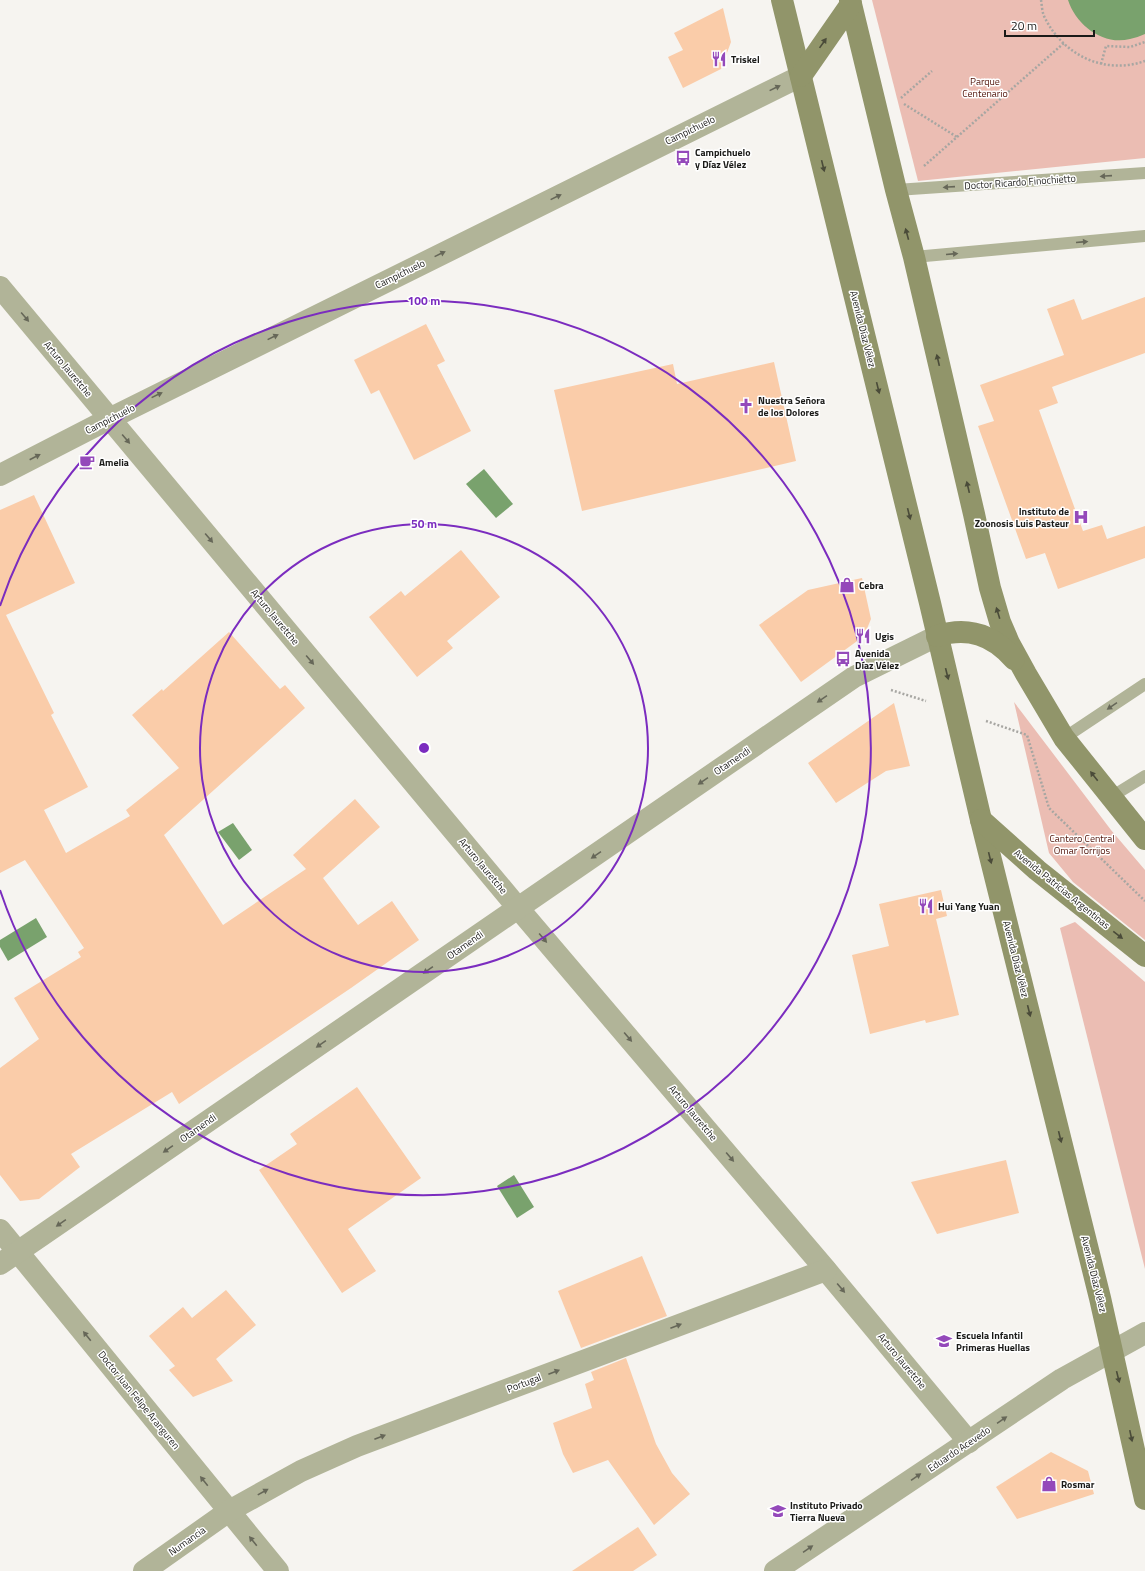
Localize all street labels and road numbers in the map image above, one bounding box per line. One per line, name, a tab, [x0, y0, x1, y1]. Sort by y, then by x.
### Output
street label: Campichuelo	[662, 111, 718, 149]
street label: Doctor Ricardo Finochietto	[964, 171, 1076, 193]
street label: Campichuelo	[372, 255, 428, 293]
street label: Avenida Díaz Vélez	[846, 289, 880, 369]
street label: Arturo Jauretche	[40, 338, 96, 400]
street label: Campichuelo	[83, 400, 137, 438]
street label: Arturo Jauretche	[247, 586, 303, 648]
street label: Otamendi	[711, 743, 753, 779]
street label: Arturo Jauretche	[455, 835, 511, 897]
street label: Avenida Patricias Argentinas	[1011, 846, 1113, 933]
street label: Avenida Díaz Vélez	[999, 919, 1033, 999]
street label: Otamendi	[444, 927, 486, 963]
street label: Arturo Jauretche	[665, 1082, 721, 1144]
street label: Otamendi	[177, 1110, 219, 1146]
street label: Avenida Díaz Vélez	[1077, 1234, 1111, 1314]
street label: Arturo Jauretche	[874, 1330, 930, 1392]
street label: Doctor Juan Felipe Aranguren	[95, 1348, 183, 1452]
street label: Portugal	[505, 1370, 543, 1396]
street label: Eduardo Acevedo	[925, 1422, 993, 1476]
street label: Numancia	[165, 1523, 209, 1559]

